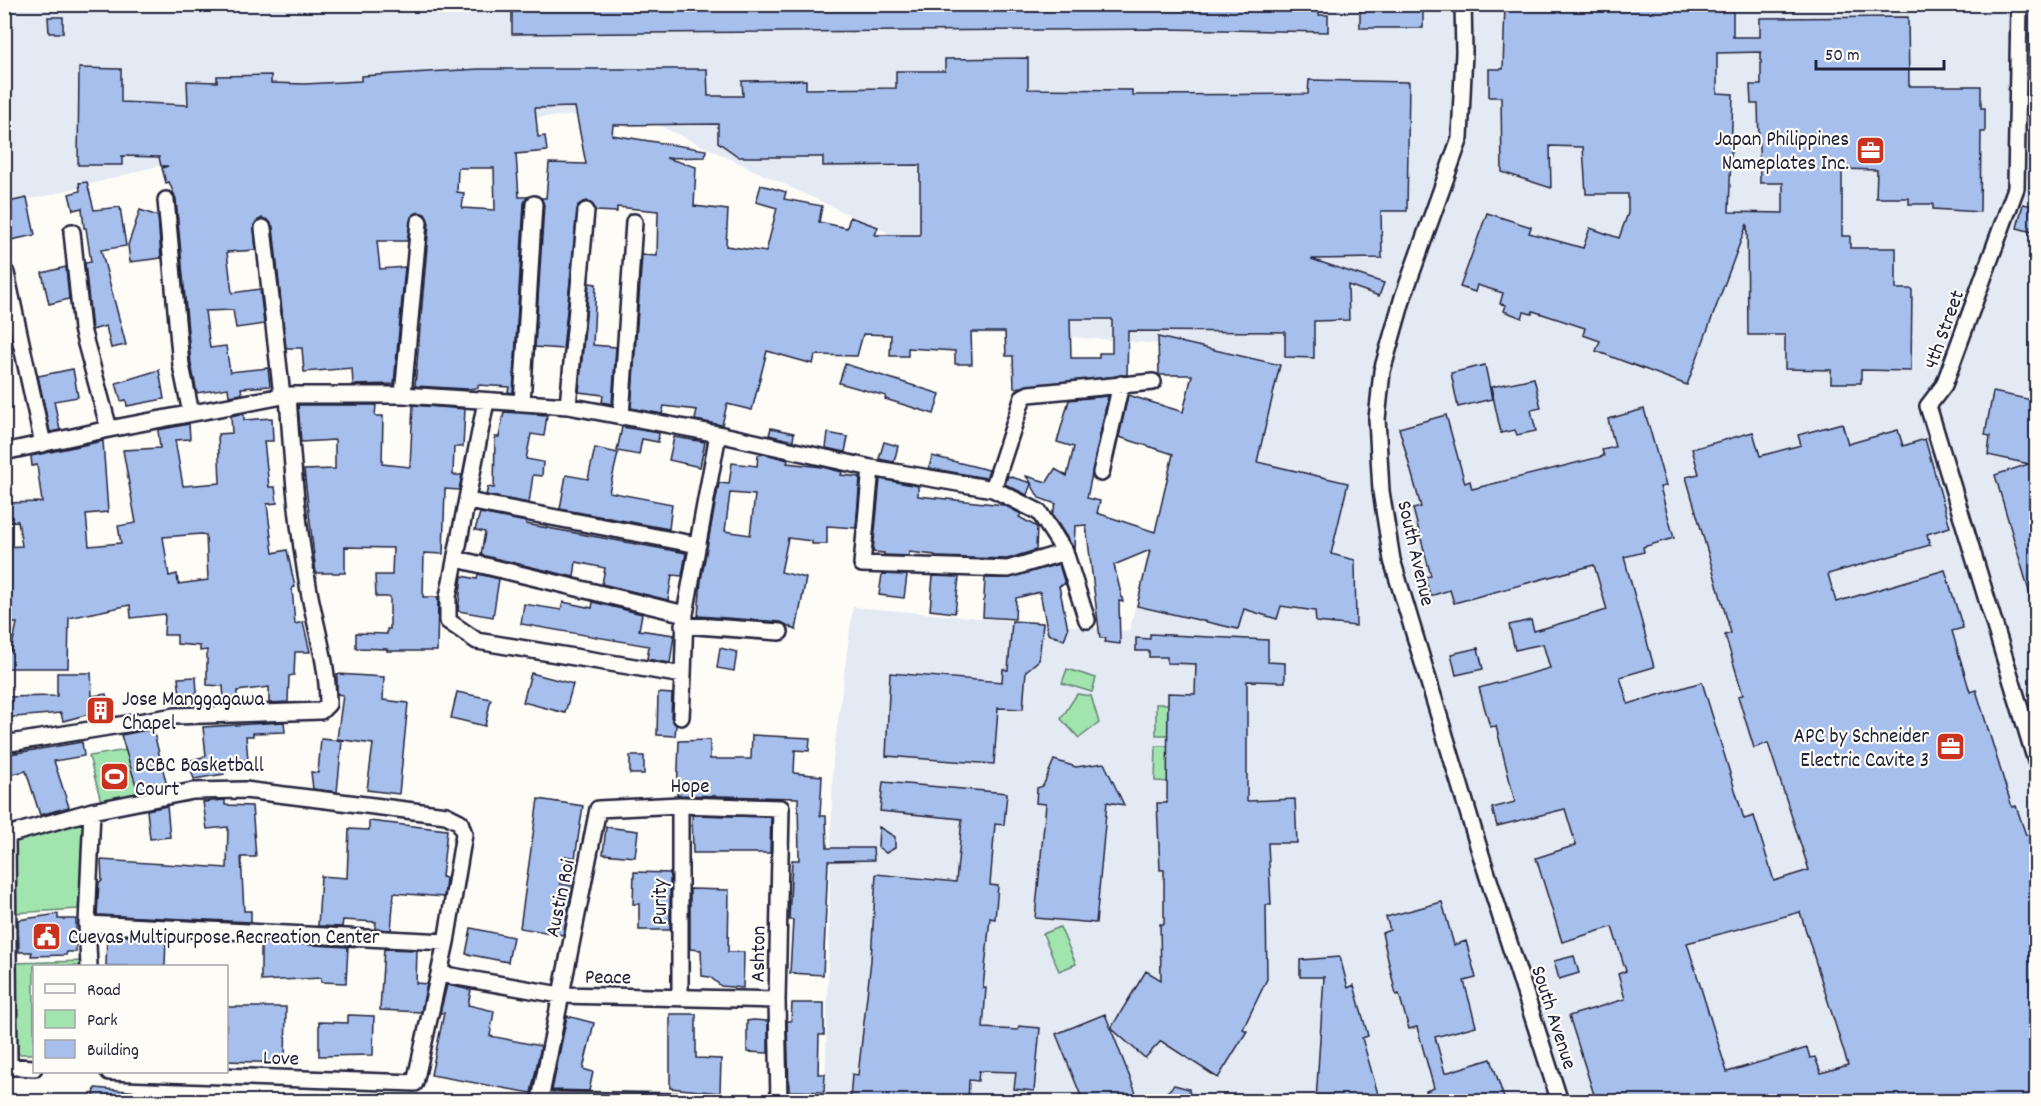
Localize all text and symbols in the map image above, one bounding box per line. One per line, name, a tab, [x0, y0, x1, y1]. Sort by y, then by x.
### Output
scale bar	[1816, 33, 1944, 71]
text: 50 m	[1825, 44, 1860, 69]
place label: Japan Philippines Nameplates Inc.	[1715, 126, 1849, 180]
office icon: Japan Philippines Nameplates Inc.	[1854, 134, 1886, 166]
street label: 4th Street	[1918, 286, 1974, 374]
street label: South Avenue	[1387, 498, 1441, 609]
place label: Jose Manggagawa Chapel	[122, 686, 266, 740]
building icon: Jose Manggagawa Chapel	[85, 694, 117, 726]
place label: APC by Schneider Electric Cavite 3	[1793, 723, 1929, 777]
office icon: APC by Schneider Electric Cavite 3	[1934, 731, 1966, 763]
place label: BCBC Basketball Court	[135, 752, 264, 806]
sports icon: BCBC Basketball Court	[98, 760, 130, 792]
street label: Hope	[670, 773, 710, 803]
street label: Austin Roi	[539, 857, 585, 940]
street label: Purity	[647, 878, 677, 925]
public building icon: Cuevas Multipurpose Recreation Center	[31, 920, 63, 952]
place label: Cuevas Multipurpose Recreation Center	[68, 924, 380, 954]
street label: Ashton	[745, 925, 775, 983]
street label: South Avenue	[1521, 962, 1583, 1074]
street label: Peace	[585, 964, 631, 994]
legend	[33, 965, 228, 1073]
text: Road	[87, 979, 121, 1004]
text: Park	[87, 1009, 118, 1034]
text: Building	[87, 1039, 139, 1064]
street label: Love	[262, 1044, 299, 1076]

